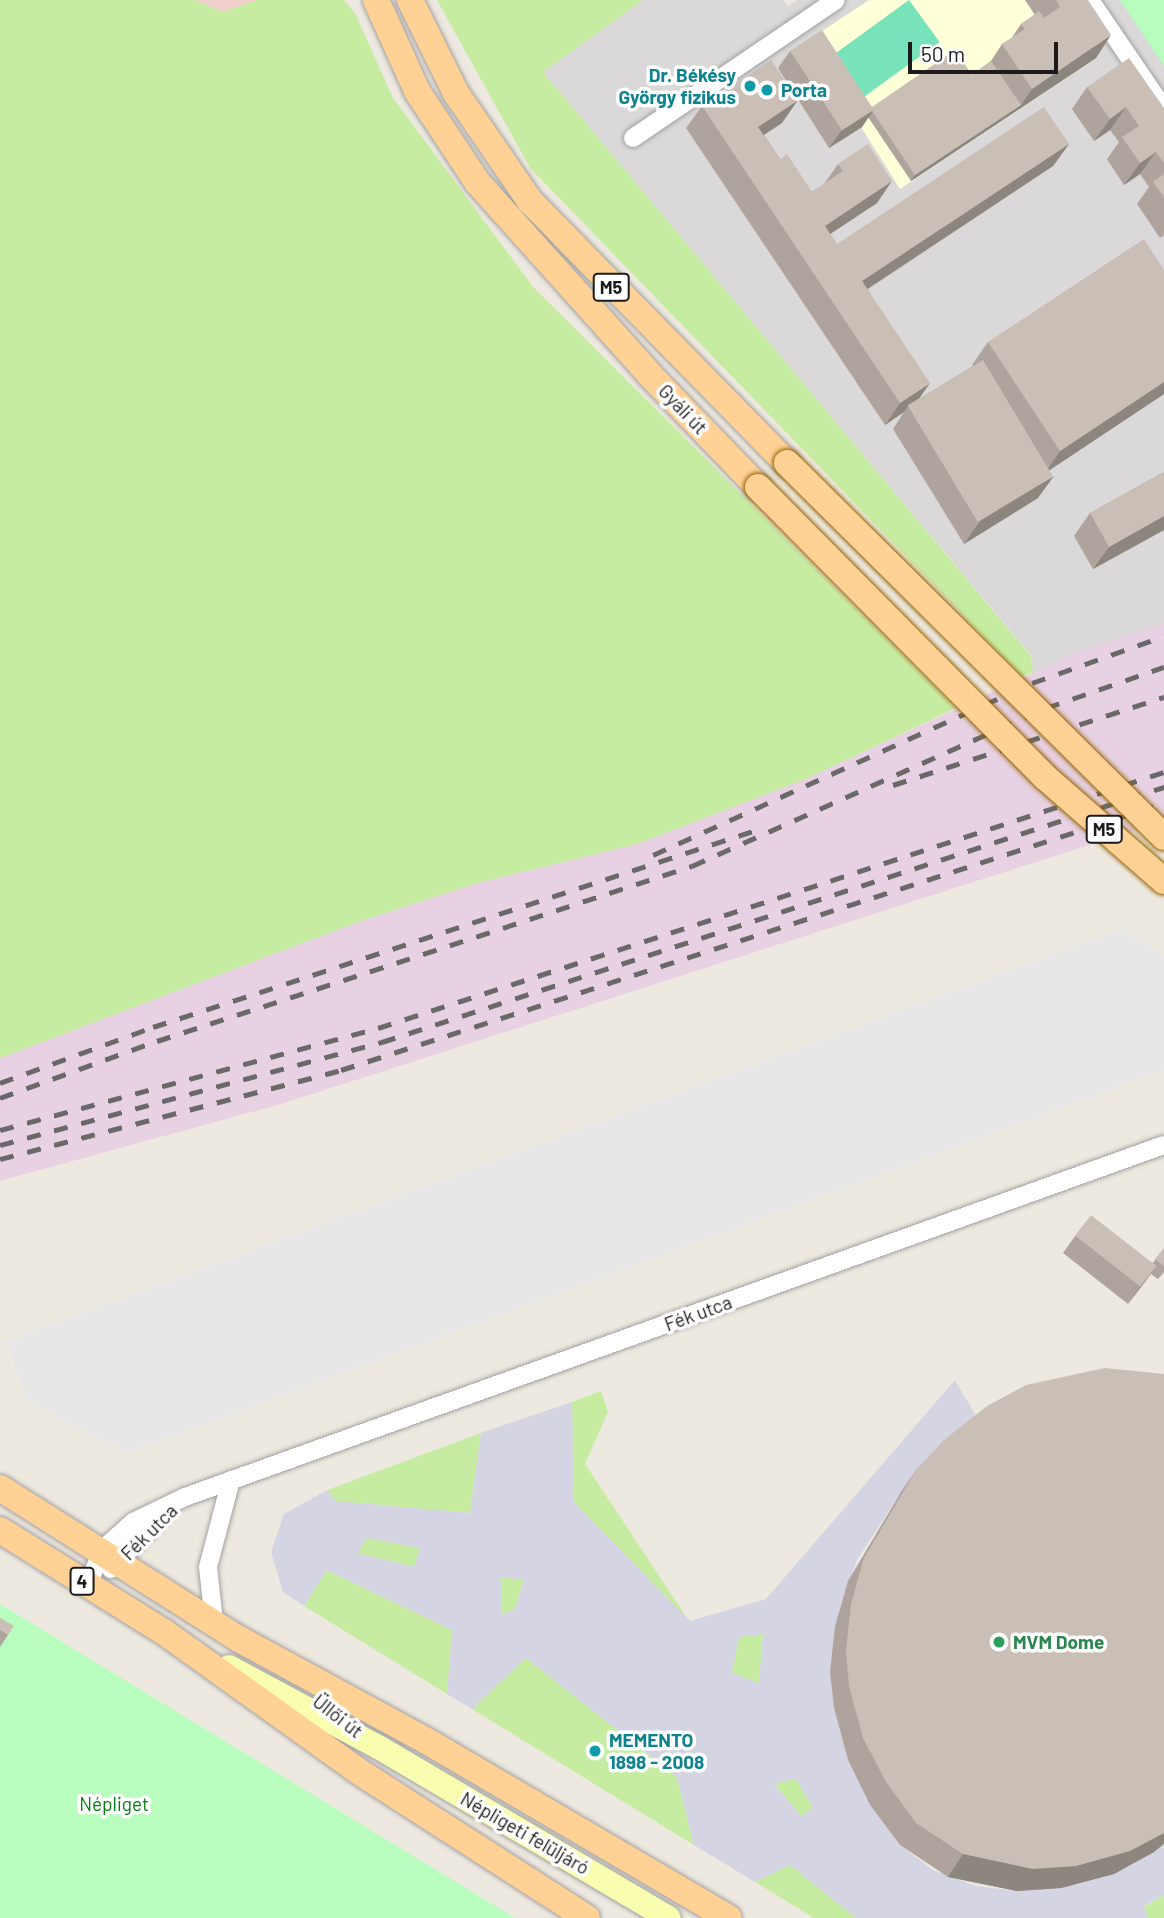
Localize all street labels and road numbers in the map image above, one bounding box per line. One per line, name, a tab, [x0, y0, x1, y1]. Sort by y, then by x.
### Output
road number: M5	[592, 272, 630, 302]
street label: Gyáli út	[654, 379, 712, 439]
road number: M5	[1085, 814, 1123, 844]
street label: Fék utca	[661, 1290, 735, 1336]
street label: Fék utca	[116, 1499, 182, 1565]
road number: 4	[68, 1566, 96, 1596]
street label: Üllői út	[309, 1689, 367, 1743]
street label: Népligeti felüljáró	[457, 1787, 593, 1879]

